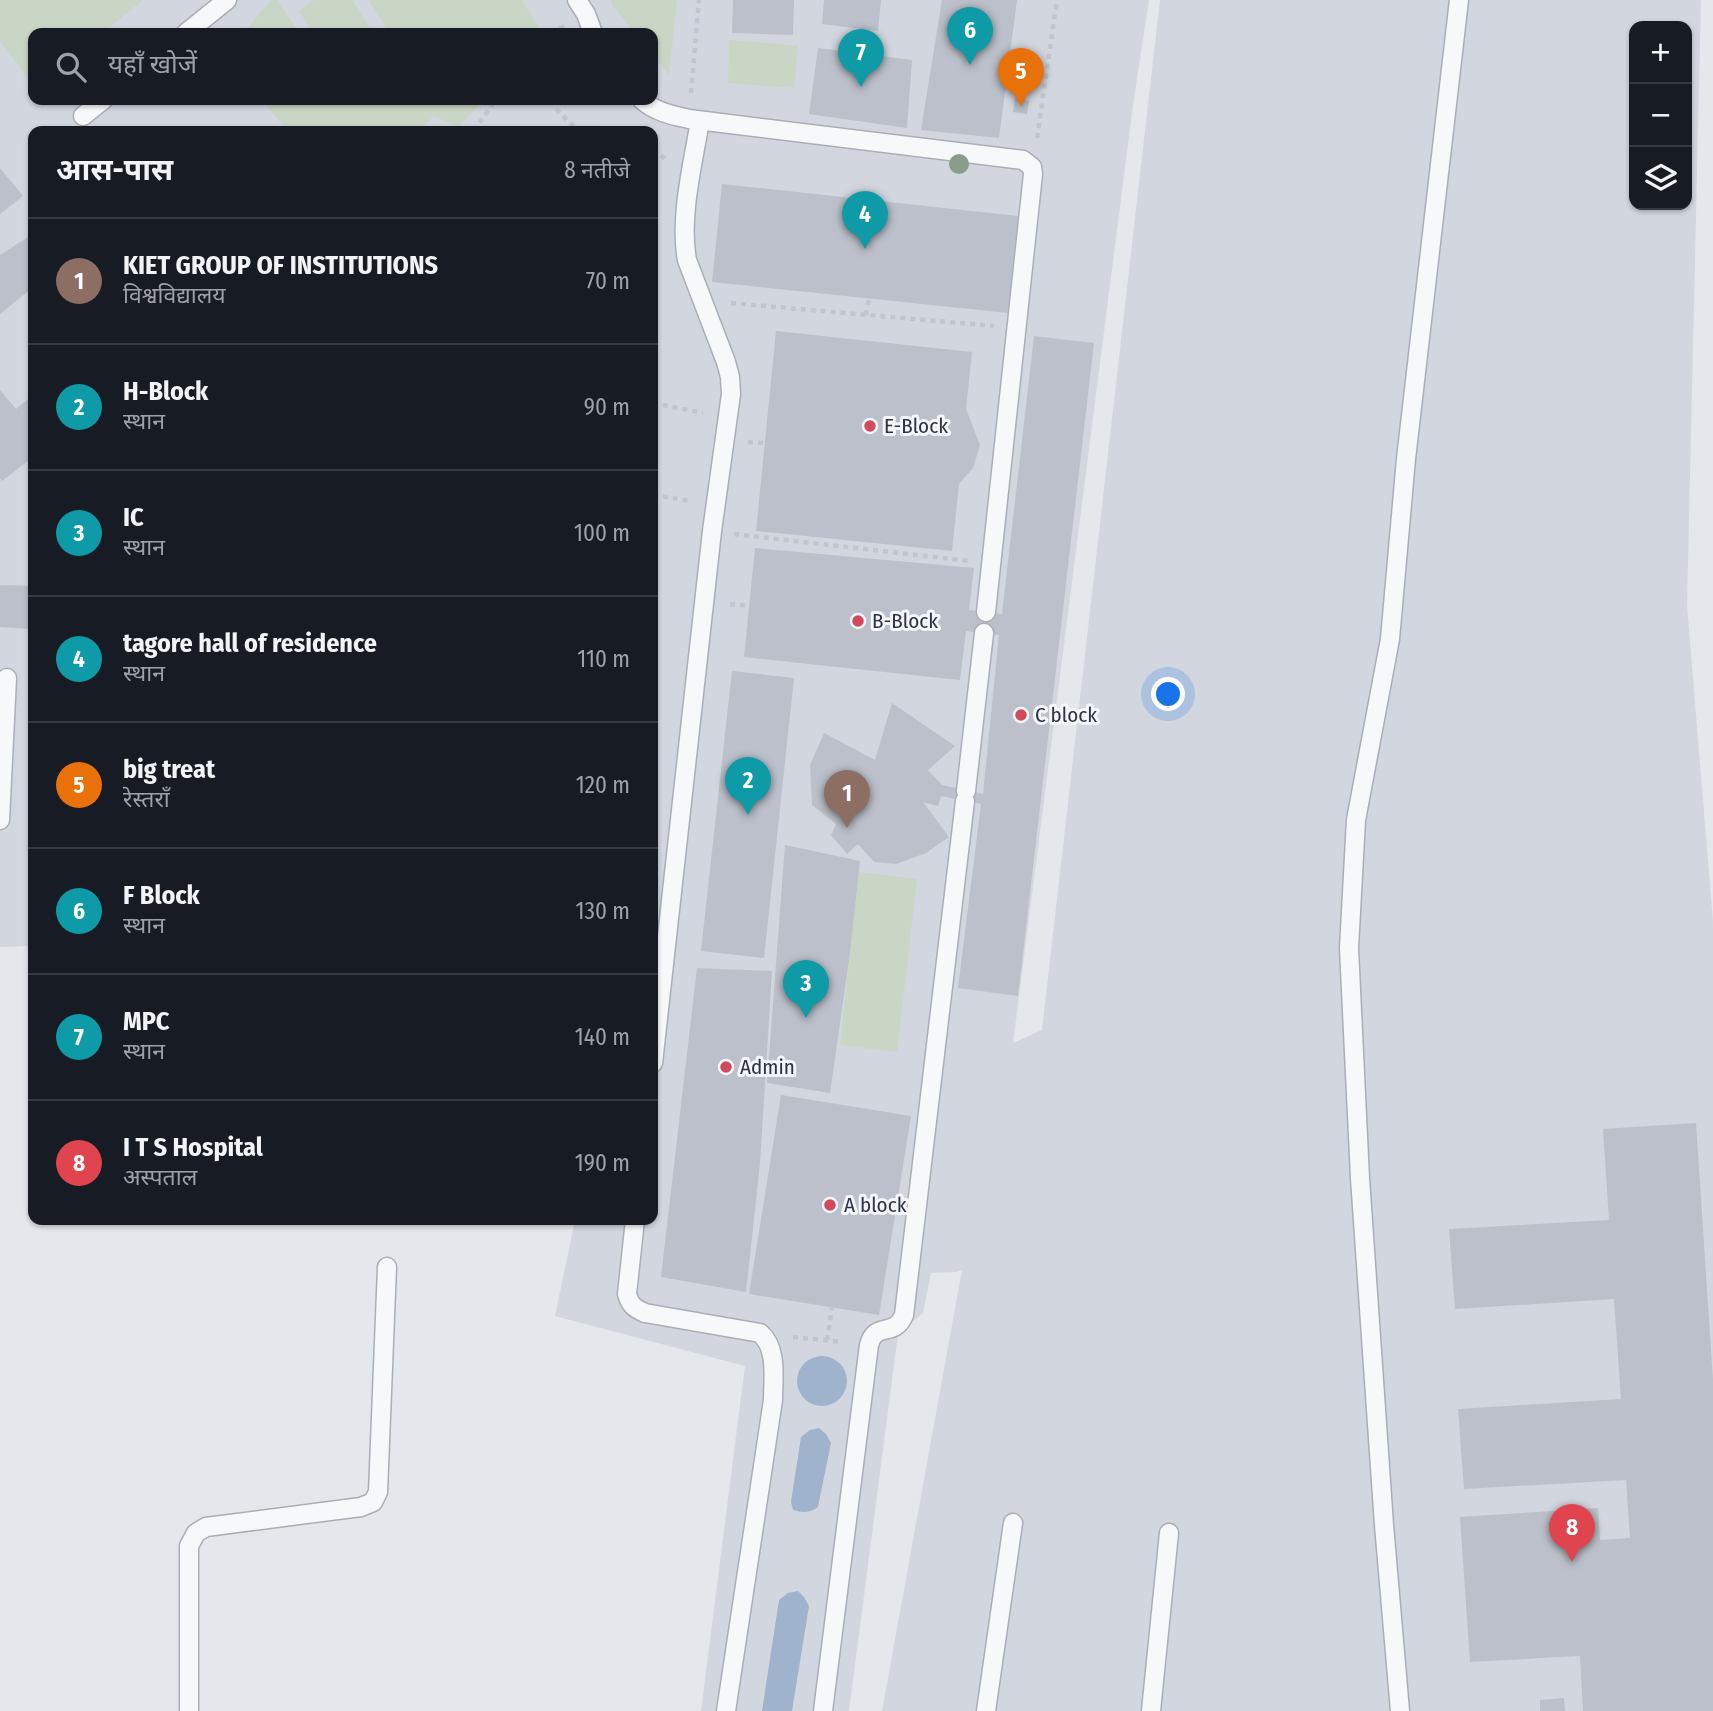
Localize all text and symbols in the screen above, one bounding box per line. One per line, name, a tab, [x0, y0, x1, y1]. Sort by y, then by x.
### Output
pin: 6	[947, 7, 993, 65]
map controls	[1629, 21, 1692, 210]
button: +	[1629, 21, 1692, 84]
search box	[28, 28, 658, 105]
pin: 7	[838, 29, 884, 87]
icon: search	[52, 48, 90, 86]
pin: 5	[998, 48, 1044, 106]
text: यहाँ खोजें	[108, 49, 197, 80]
button: −	[1629, 84, 1692, 147]
button: layers	[1629, 147, 1692, 210]
text: आस-पास	[56, 152, 173, 188]
text: 8 नतीजे	[564, 156, 630, 184]
pin: 4	[842, 191, 888, 249]
text: KIET GROUP OF INSTITUTIONS	[123, 250, 438, 281]
text: 1	[74, 267, 84, 295]
text: 70 m	[586, 267, 630, 295]
text: विश्वविद्यालय	[123, 281, 226, 309]
text: H-Block	[123, 376, 208, 407]
text: 2	[74, 393, 84, 421]
text: 90 m	[584, 393, 630, 421]
text: स्थान	[123, 407, 165, 435]
place label: E-Block	[884, 413, 948, 439]
marker: E-Block	[862, 418, 878, 434]
text: IC	[123, 502, 144, 533]
text: 3	[74, 519, 84, 547]
text: 100 m	[574, 519, 630, 547]
text: स्थान	[123, 533, 165, 561]
place label: B-Block	[872, 608, 938, 634]
marker: B-Block	[850, 613, 866, 629]
text: tagore hall of residence	[123, 628, 377, 659]
text: 4	[73, 645, 85, 673]
text: 110 m	[577, 645, 630, 673]
text: स्थान	[123, 659, 165, 687]
your location	[1151, 677, 1185, 711]
place label: C block	[1035, 702, 1097, 728]
marker: C block	[1013, 707, 1029, 723]
text: big treat	[123, 754, 215, 785]
pin: 2	[725, 757, 771, 815]
pin: 1	[824, 770, 870, 828]
text: 5	[73, 771, 85, 799]
text: 120 m	[576, 771, 630, 799]
text: रेस्तराँ	[123, 785, 170, 813]
text: F Block	[123, 880, 200, 911]
text: 6	[73, 897, 85, 925]
text: 130 m	[576, 897, 630, 925]
text: स्थान	[123, 911, 165, 939]
pin: 3	[783, 960, 829, 1018]
text: MPC	[123, 1006, 170, 1037]
text: 7	[74, 1023, 84, 1051]
text: 140 m	[575, 1023, 630, 1051]
text: स्थान	[123, 1037, 165, 1065]
place label: Admin	[740, 1054, 795, 1080]
marker: Admin	[718, 1059, 734, 1075]
text: I T S Hospital	[123, 1132, 263, 1163]
text: 8	[73, 1149, 85, 1177]
text: 190 m	[575, 1149, 630, 1177]
text: अस्पताल	[123, 1163, 197, 1191]
place label: A block	[844, 1192, 907, 1218]
marker: A block	[822, 1197, 838, 1213]
pin: 8	[1549, 1504, 1595, 1562]

